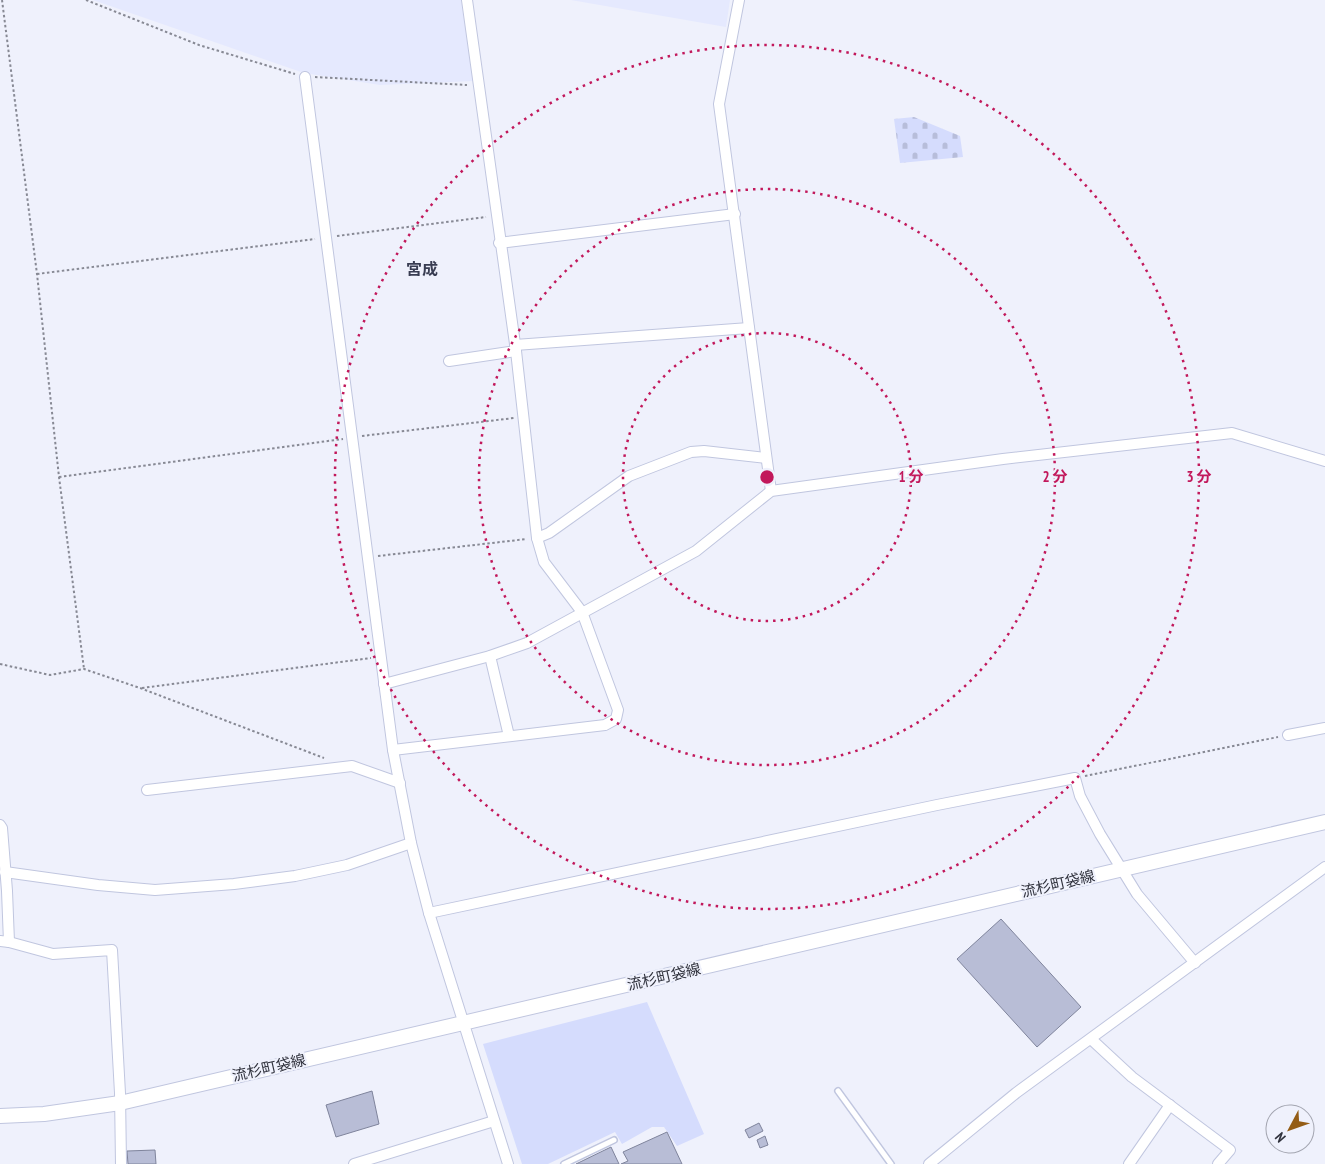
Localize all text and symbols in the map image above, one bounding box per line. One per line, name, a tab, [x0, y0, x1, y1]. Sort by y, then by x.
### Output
district label: 宮成	[406, 259, 438, 279]
text: 1 分	[898, 467, 924, 486]
text: 2 分	[1042, 467, 1068, 486]
text: 3 分	[1186, 467, 1212, 486]
centre of rings	[758, 468, 776, 486]
street label: 流杉町袋線	[1019, 866, 1097, 901]
street label: 流杉町袋線	[625, 959, 703, 994]
street label: 流杉町袋線	[230, 1050, 308, 1085]
north arrow	[1265, 1104, 1315, 1154]
text: N	[1271, 1129, 1289, 1146]

